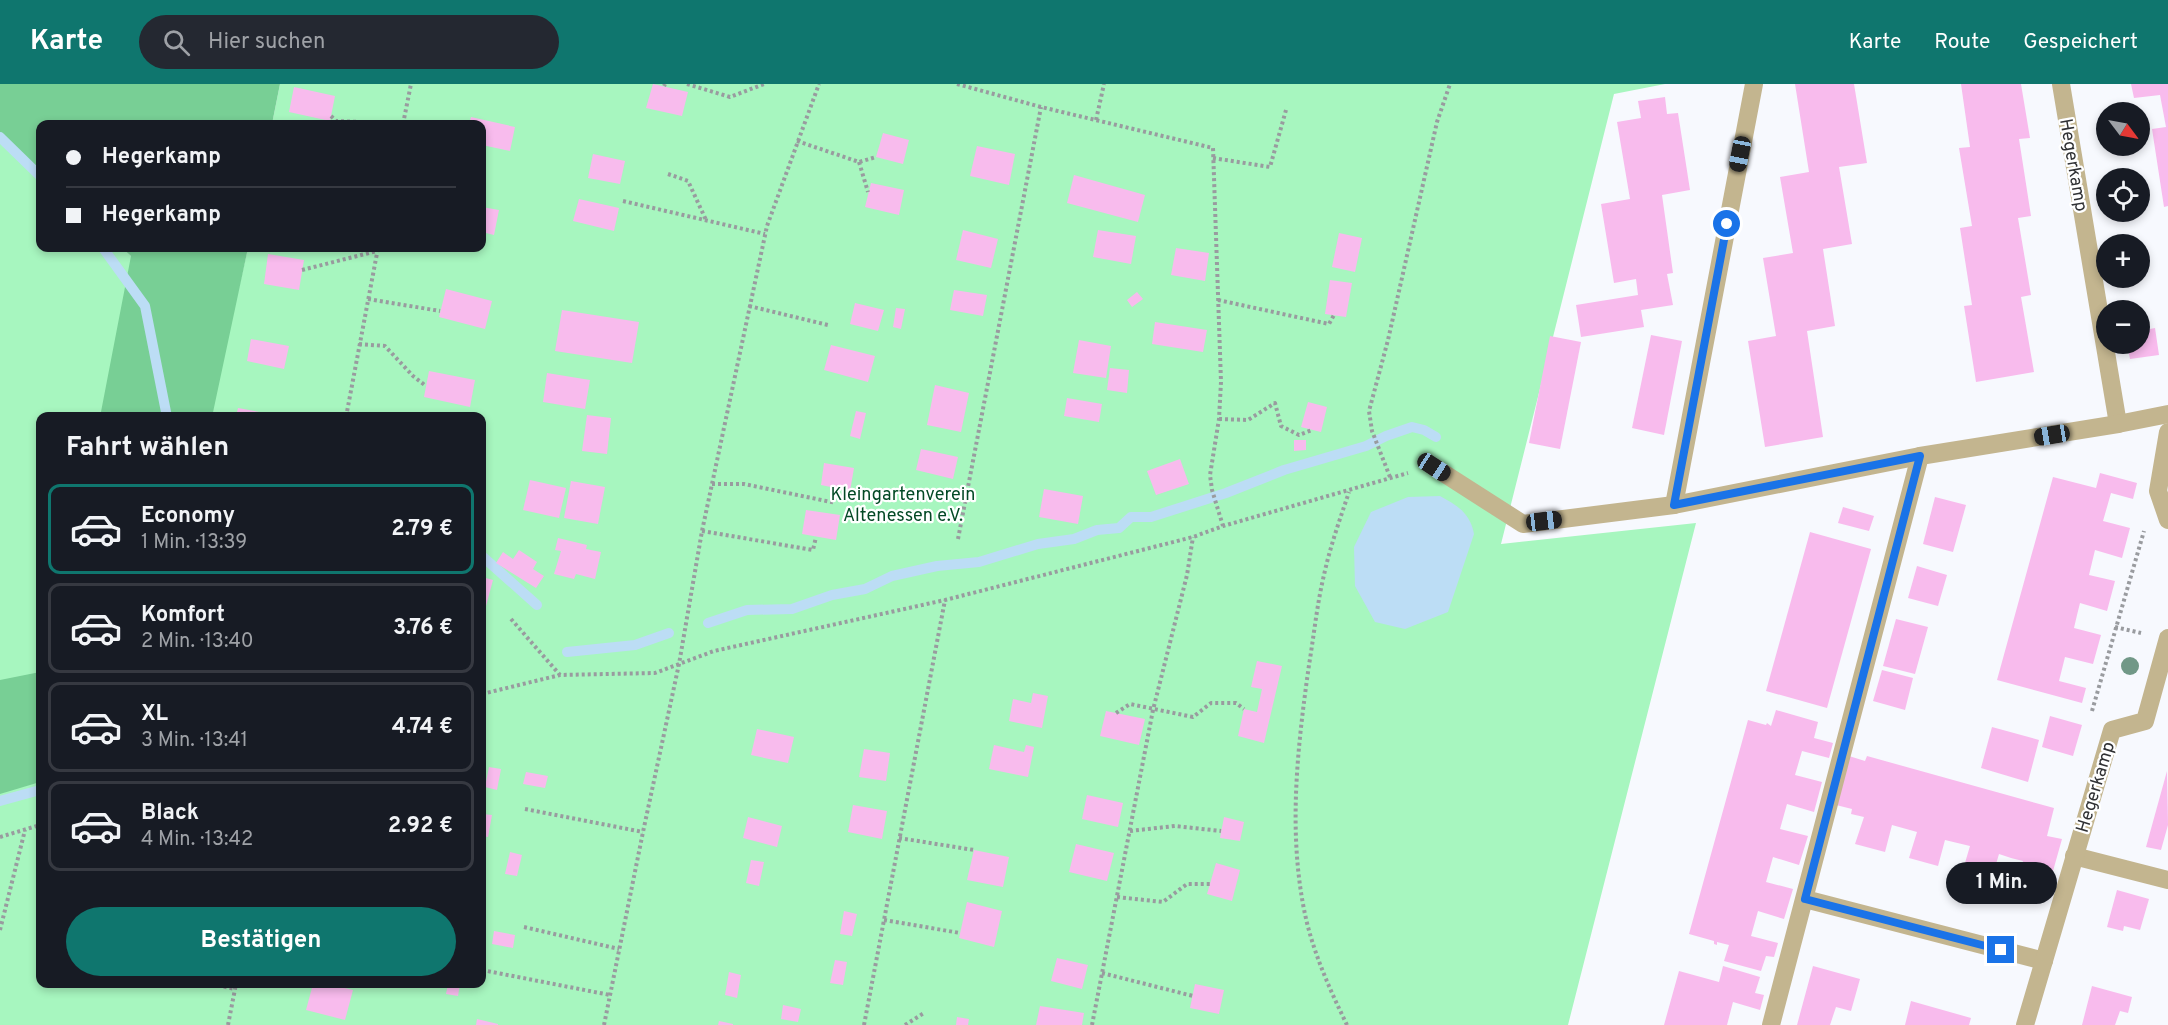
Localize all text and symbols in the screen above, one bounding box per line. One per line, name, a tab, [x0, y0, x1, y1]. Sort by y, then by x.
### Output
search box	[139, 15, 559, 69]
text: Karte	[30, 24, 103, 60]
icon: search	[160, 26, 193, 59]
text: Hier suchen	[208, 29, 325, 56]
text: Karte	[1849, 29, 1901, 56]
text: Route	[1934, 29, 1990, 56]
text: Gespeichert	[2023, 29, 2138, 56]
north arrow	[2096, 102, 2150, 156]
map controls	[2096, 102, 2150, 354]
street label: Hegerkamp	[2053, 117, 2092, 214]
car	[1728, 135, 1752, 173]
text: Hegerkamp	[102, 144, 221, 171]
button: locate	[2096, 168, 2150, 222]
text: Hegerkamp	[102, 202, 221, 229]
route start	[1713, 210, 1740, 237]
button: +	[2096, 234, 2150, 288]
button: −	[2096, 300, 2150, 354]
car	[2033, 423, 2071, 447]
text: Fahrt wählen	[66, 431, 229, 465]
car	[1414, 450, 1454, 484]
park label: Kleingartenverein Altenessen e.V.	[830, 484, 976, 528]
icon: car	[69, 502, 123, 556]
text: Economy	[141, 503, 235, 530]
car	[1525, 510, 1563, 532]
text: 2.79 €	[391, 516, 453, 543]
text: 1 Min. · 13:39	[141, 530, 247, 556]
icon: car	[69, 601, 123, 655]
text: Komfort	[141, 602, 225, 629]
text: 3.76 €	[393, 615, 453, 642]
text: 2 Min. · 13:40	[141, 629, 254, 655]
icon: car	[69, 700, 123, 754]
text: XL	[141, 701, 168, 728]
text: 4.74 €	[392, 714, 453, 741]
text: 3 Min. · 13:41	[141, 728, 248, 754]
street label: Hegerkamp	[2072, 739, 2121, 836]
icon: car	[69, 799, 123, 853]
text: Black	[141, 800, 199, 827]
text: 2.92 €	[388, 813, 453, 840]
text: 4 Min. · 13:42	[141, 827, 253, 853]
callout: 1 Min.	[1946, 863, 2056, 905]
text: 1 Min.	[1976, 870, 2027, 896]
button: Bestätigen	[66, 907, 456, 976]
route end	[1987, 936, 2014, 963]

